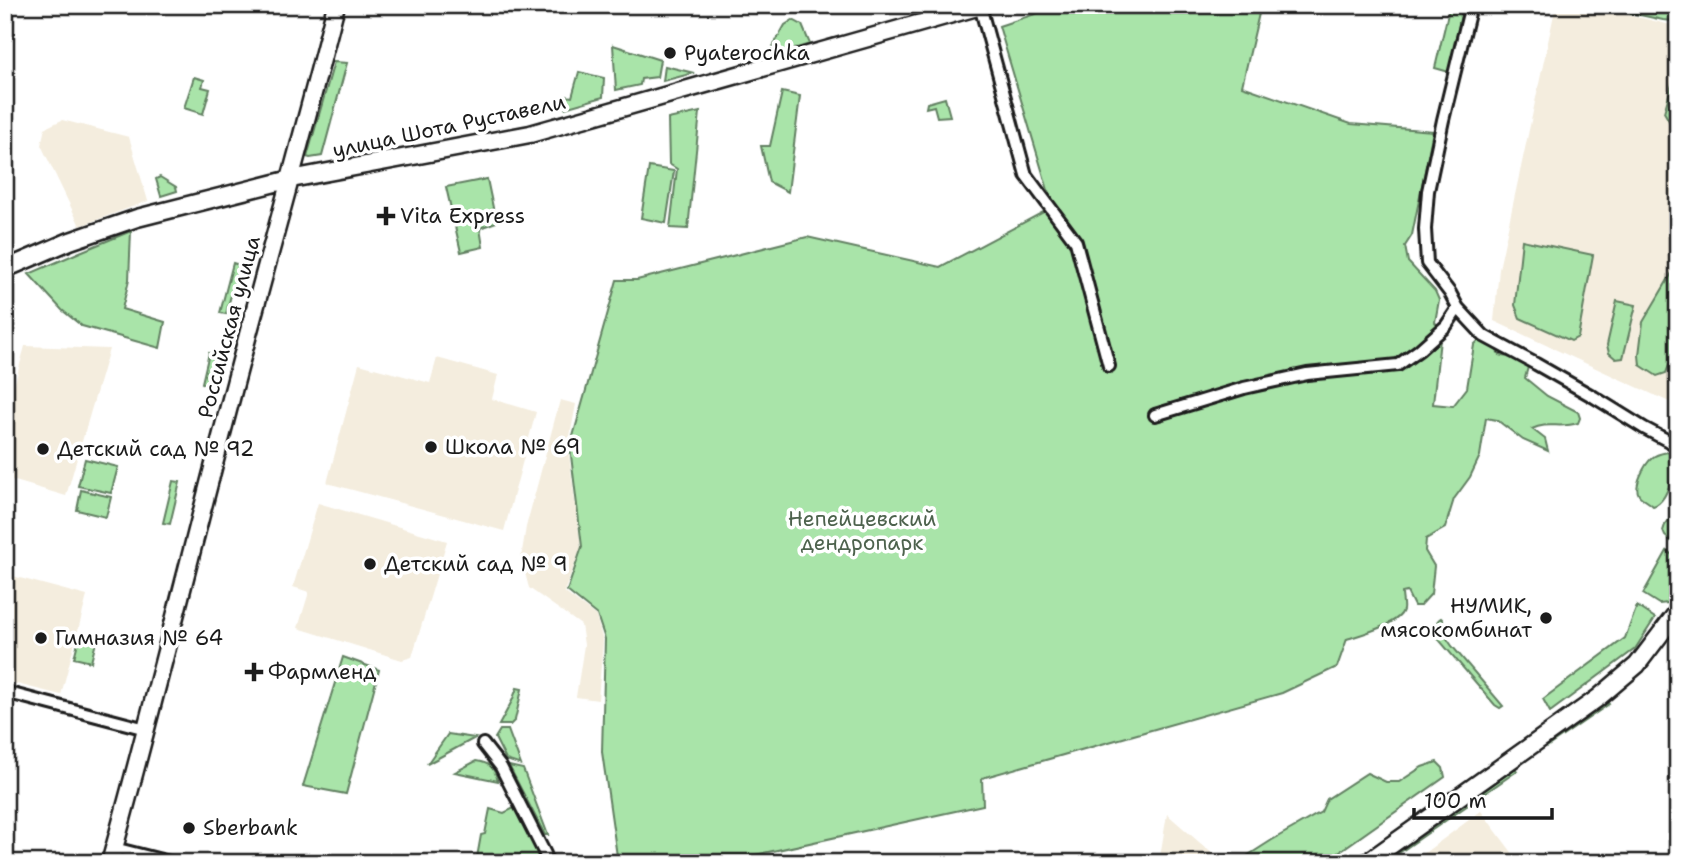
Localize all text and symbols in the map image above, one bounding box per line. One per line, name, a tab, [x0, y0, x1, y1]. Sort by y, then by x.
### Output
place label: Pyaterochka	[684, 39, 810, 67]
marker: Pyaterochka	[662, 45, 678, 61]
street label: улица Шота Руставели	[330, 88, 568, 164]
place label: Vita Express	[400, 202, 525, 230]
marker: Vita Express	[378, 208, 394, 224]
street label: Российская улица	[191, 233, 267, 421]
place label: Школа № 69	[445, 433, 581, 461]
place label: Детский сад № 92	[57, 435, 254, 463]
marker: Школа № 69	[423, 439, 439, 455]
marker: Детский сад № 92	[35, 441, 51, 457]
park label: Непейцевский дендропарк	[788, 505, 937, 557]
place label: Детский сад № 9	[384, 550, 568, 578]
marker: Детский сад № 9	[362, 556, 378, 572]
place label: НУМИК, мясокомбинат	[1380, 592, 1532, 644]
marker: НУМИК, мясокомбинат	[1538, 610, 1554, 626]
place label: Гимназия № 64	[55, 624, 223, 652]
marker: Гимназия № 64	[33, 630, 49, 646]
place label: Фармленд	[268, 658, 377, 686]
marker: Фармленд	[246, 664, 262, 680]
scale bar	[1414, 777, 1552, 821]
text: 100 m	[1424, 787, 1487, 815]
place label: Sberbank	[203, 814, 298, 842]
marker: Sberbank	[181, 820, 197, 836]

